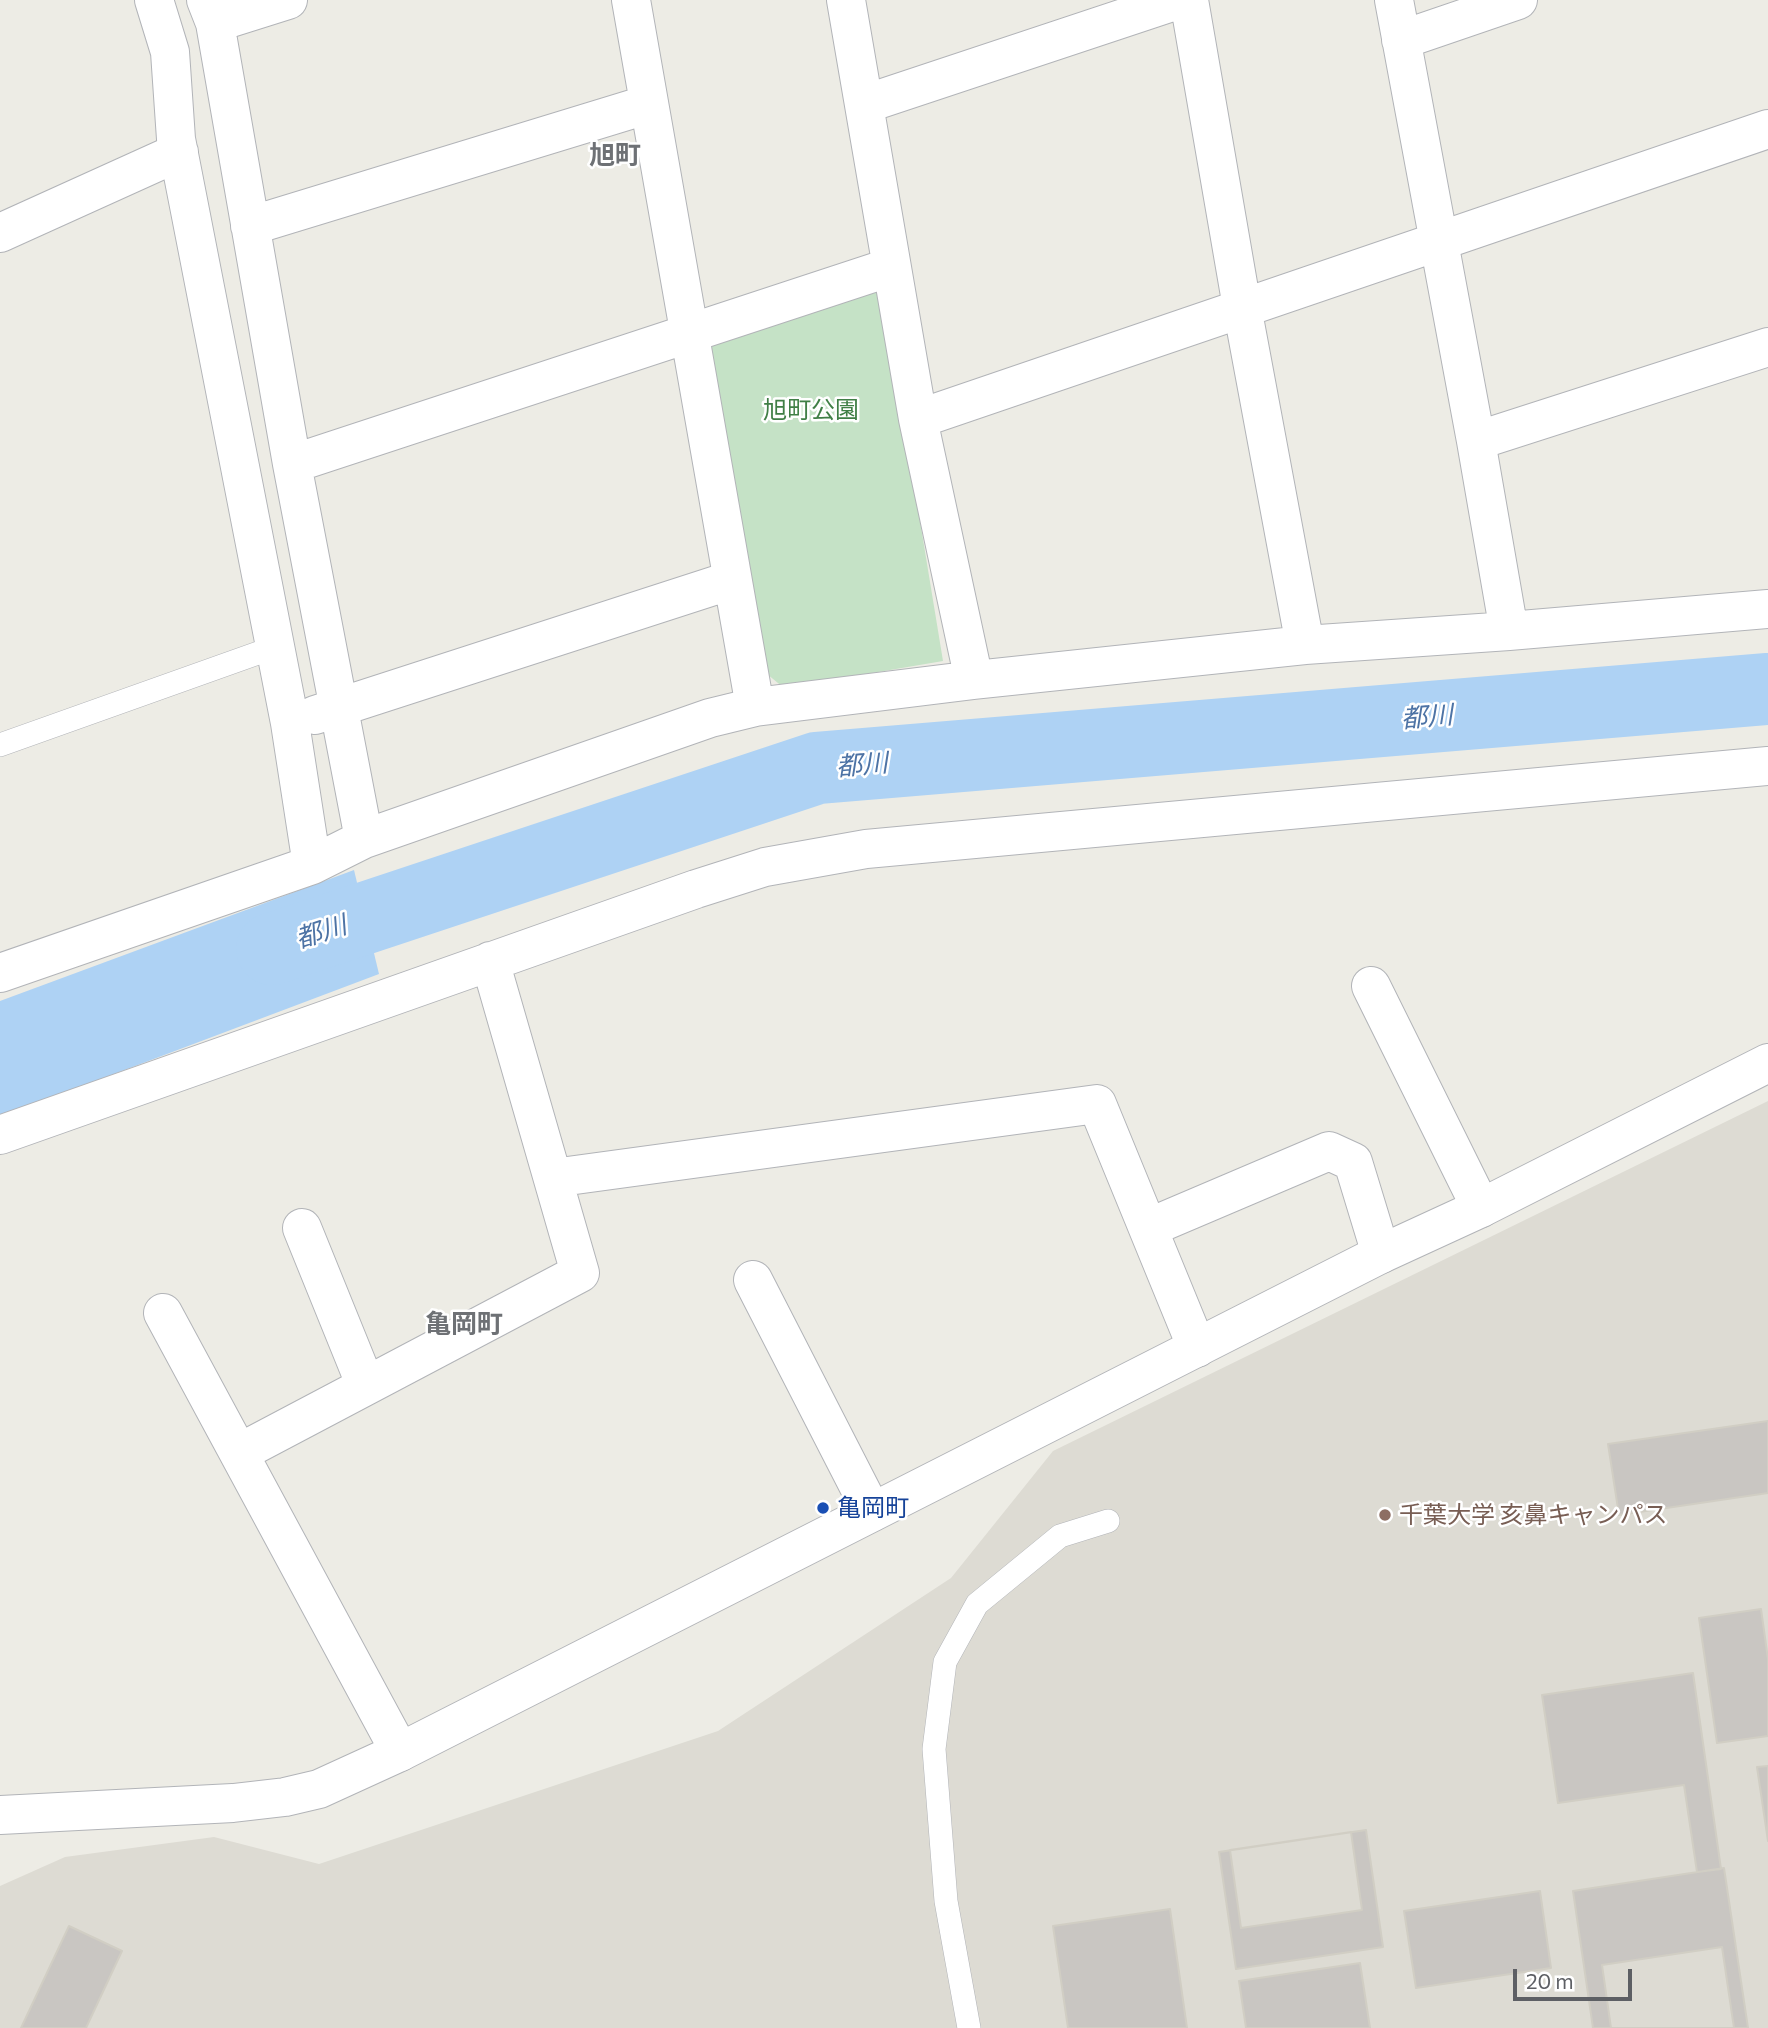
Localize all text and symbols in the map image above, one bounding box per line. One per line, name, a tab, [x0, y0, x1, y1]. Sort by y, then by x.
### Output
district label: 旭町	[589, 139, 641, 171]
park label: 旭町公園	[763, 396, 859, 424]
water label: 都川	[1400, 699, 1454, 735]
water label: 都川	[835, 747, 889, 783]
water label: 都川	[291, 909, 351, 955]
district label: 亀岡町	[425, 1308, 503, 1340]
place label: 亀岡町	[837, 1494, 909, 1522]
marker: 亀岡町	[815, 1500, 831, 1516]
place label: 千葉大学 亥鼻キャンパス	[1399, 1501, 1668, 1529]
marker: 千葉大学 亥鼻キャンパス	[1377, 1507, 1393, 1523]
scale bar	[1516, 1954, 1635, 1998]
text: 20 m	[1526, 1968, 1574, 1993]

